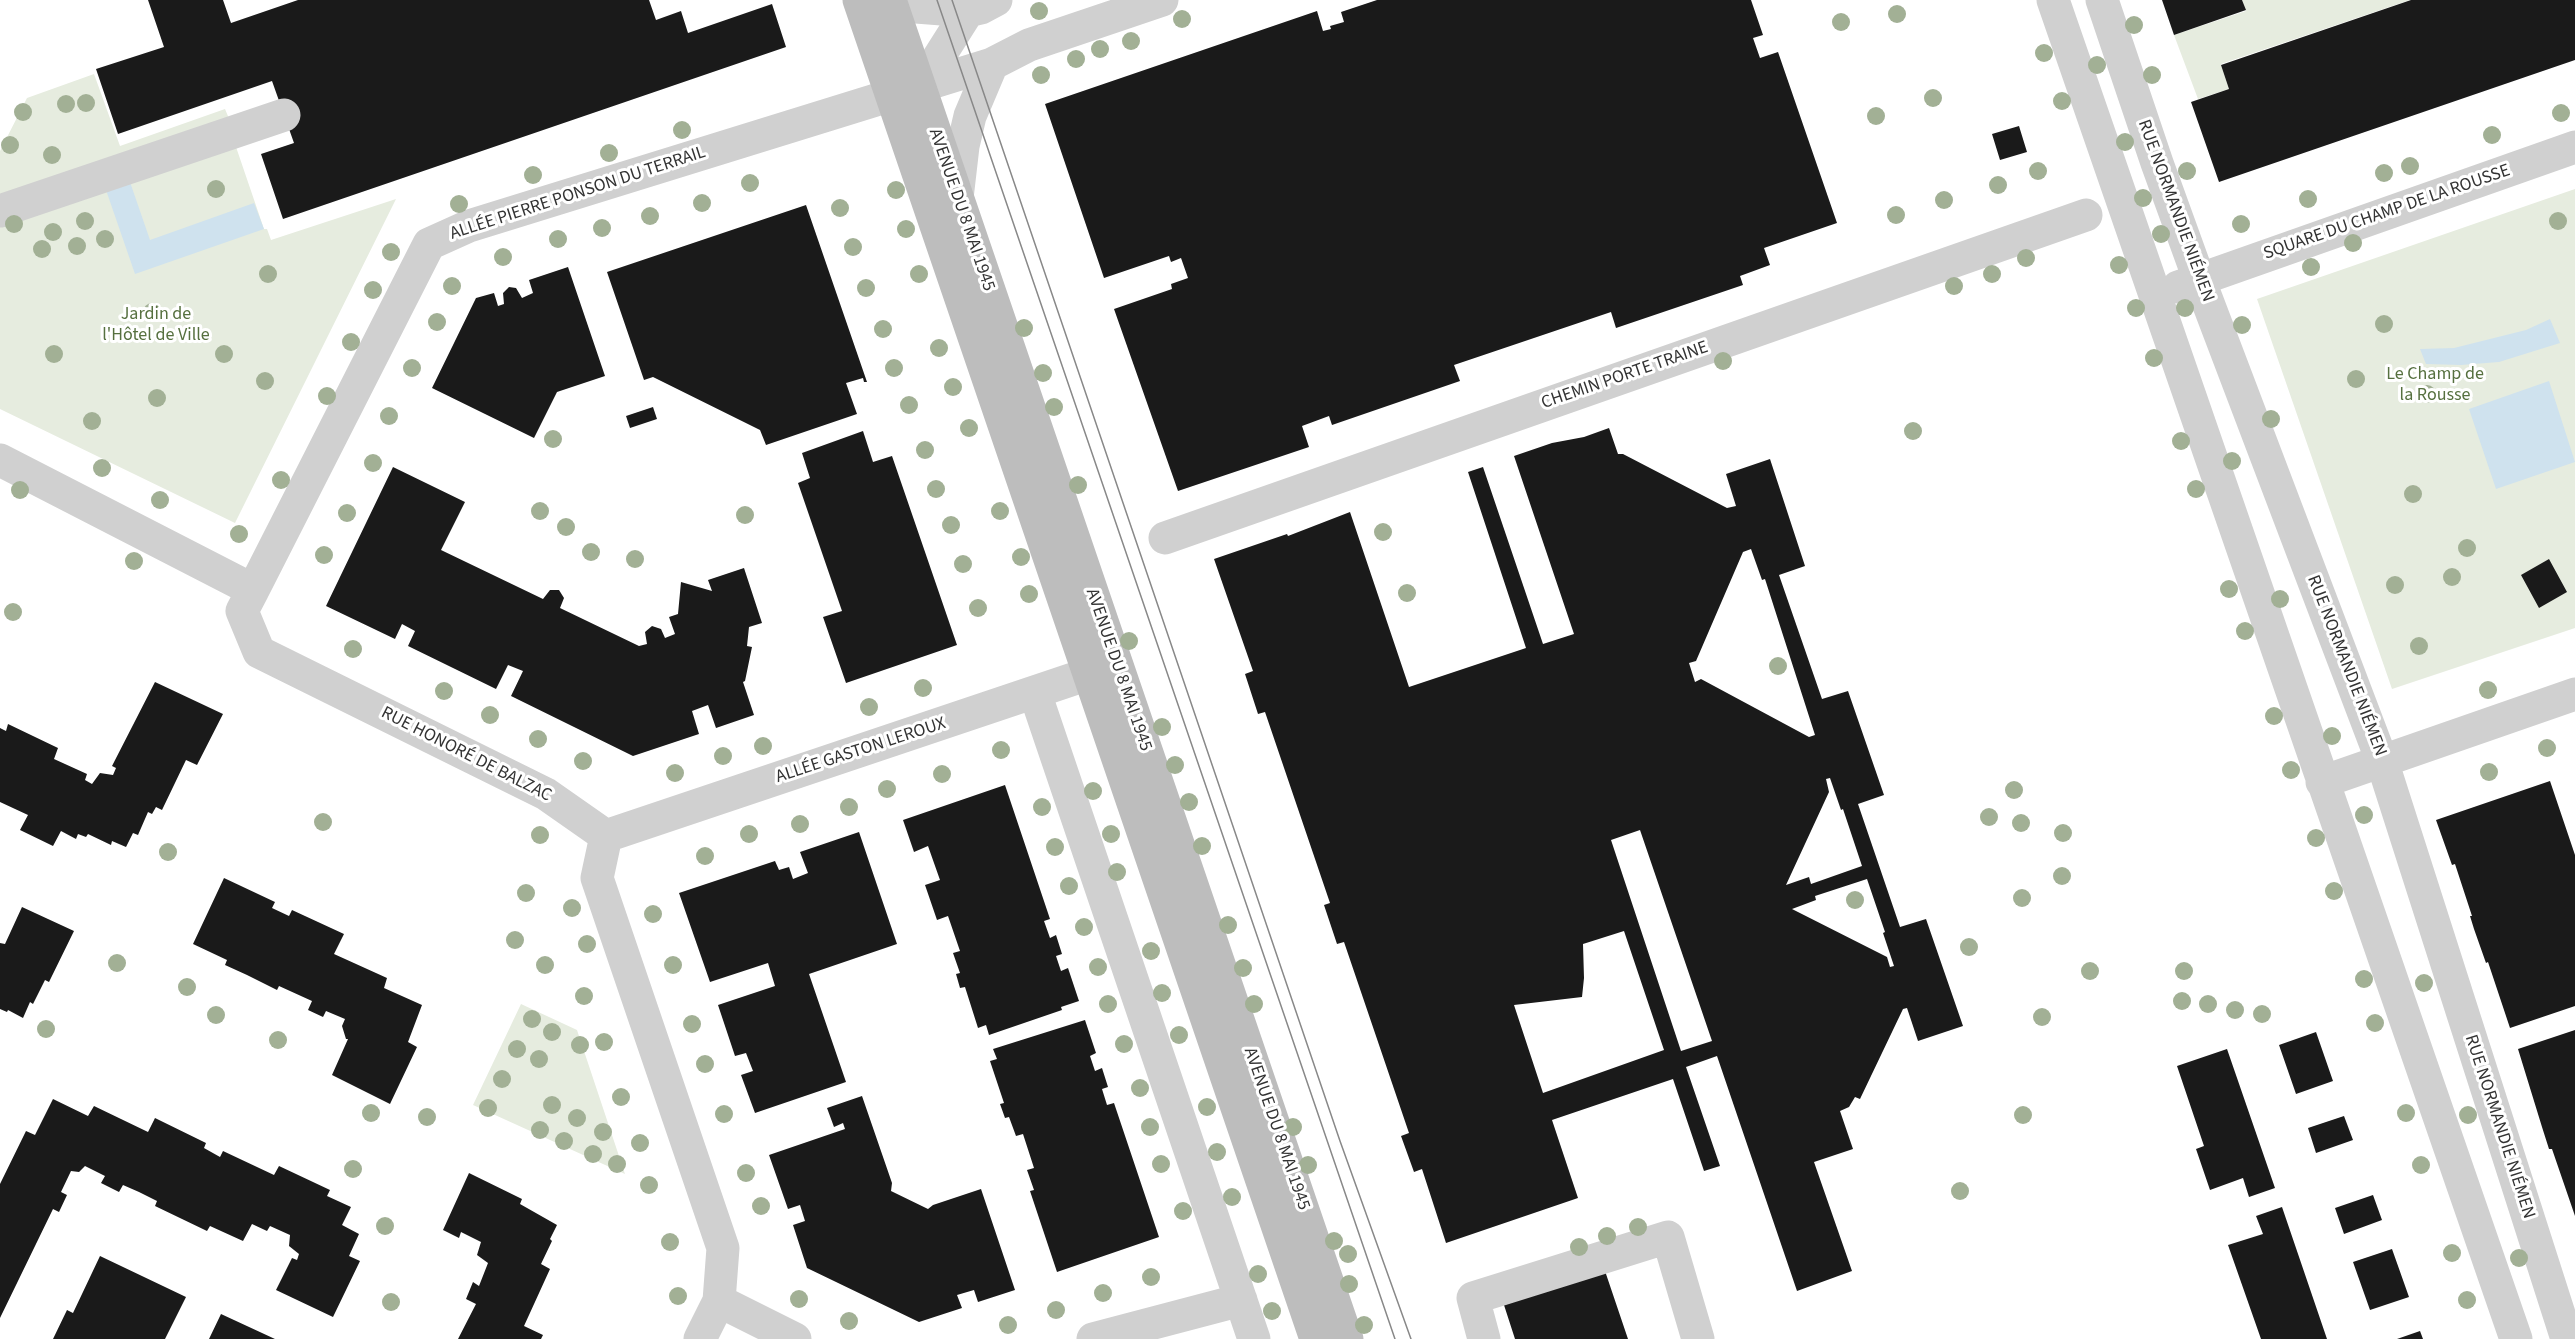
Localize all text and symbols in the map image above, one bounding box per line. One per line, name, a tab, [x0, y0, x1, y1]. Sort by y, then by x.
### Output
street label: RUE NORMANDIE NIÉMEN	[2132, 117, 2218, 305]
street label: AVENUE DU 8 MAI 1945	[923, 126, 999, 294]
street label: ALLÉE PIERRE PONSON DU TERRAIL	[447, 142, 709, 246]
street label: SQUARE DU CHAMP DE LA ROUSSE	[2261, 161, 2513, 265]
park label: Jardin de l'Hôtel de Ville	[102, 304, 210, 346]
street label: CHEMIN PORTE TRAINE	[1539, 337, 1711, 415]
park label: Le Champ de la Rousse	[2386, 364, 2484, 406]
street label: RUE NORMANDIE NIÉMEN	[2301, 572, 2391, 760]
street label: AVENUE DU 8 MAI 1945	[1080, 586, 1156, 754]
street label: RUE HONORÉ DE BALZAC	[377, 703, 555, 807]
street label: ALLÉE GASTON LEROUX	[773, 713, 949, 789]
street label: RUE NORMANDIE NIÉMEN	[2459, 1032, 2539, 1222]
street label: AVENUE DU 8 MAI 1945	[1238, 1045, 1314, 1213]

